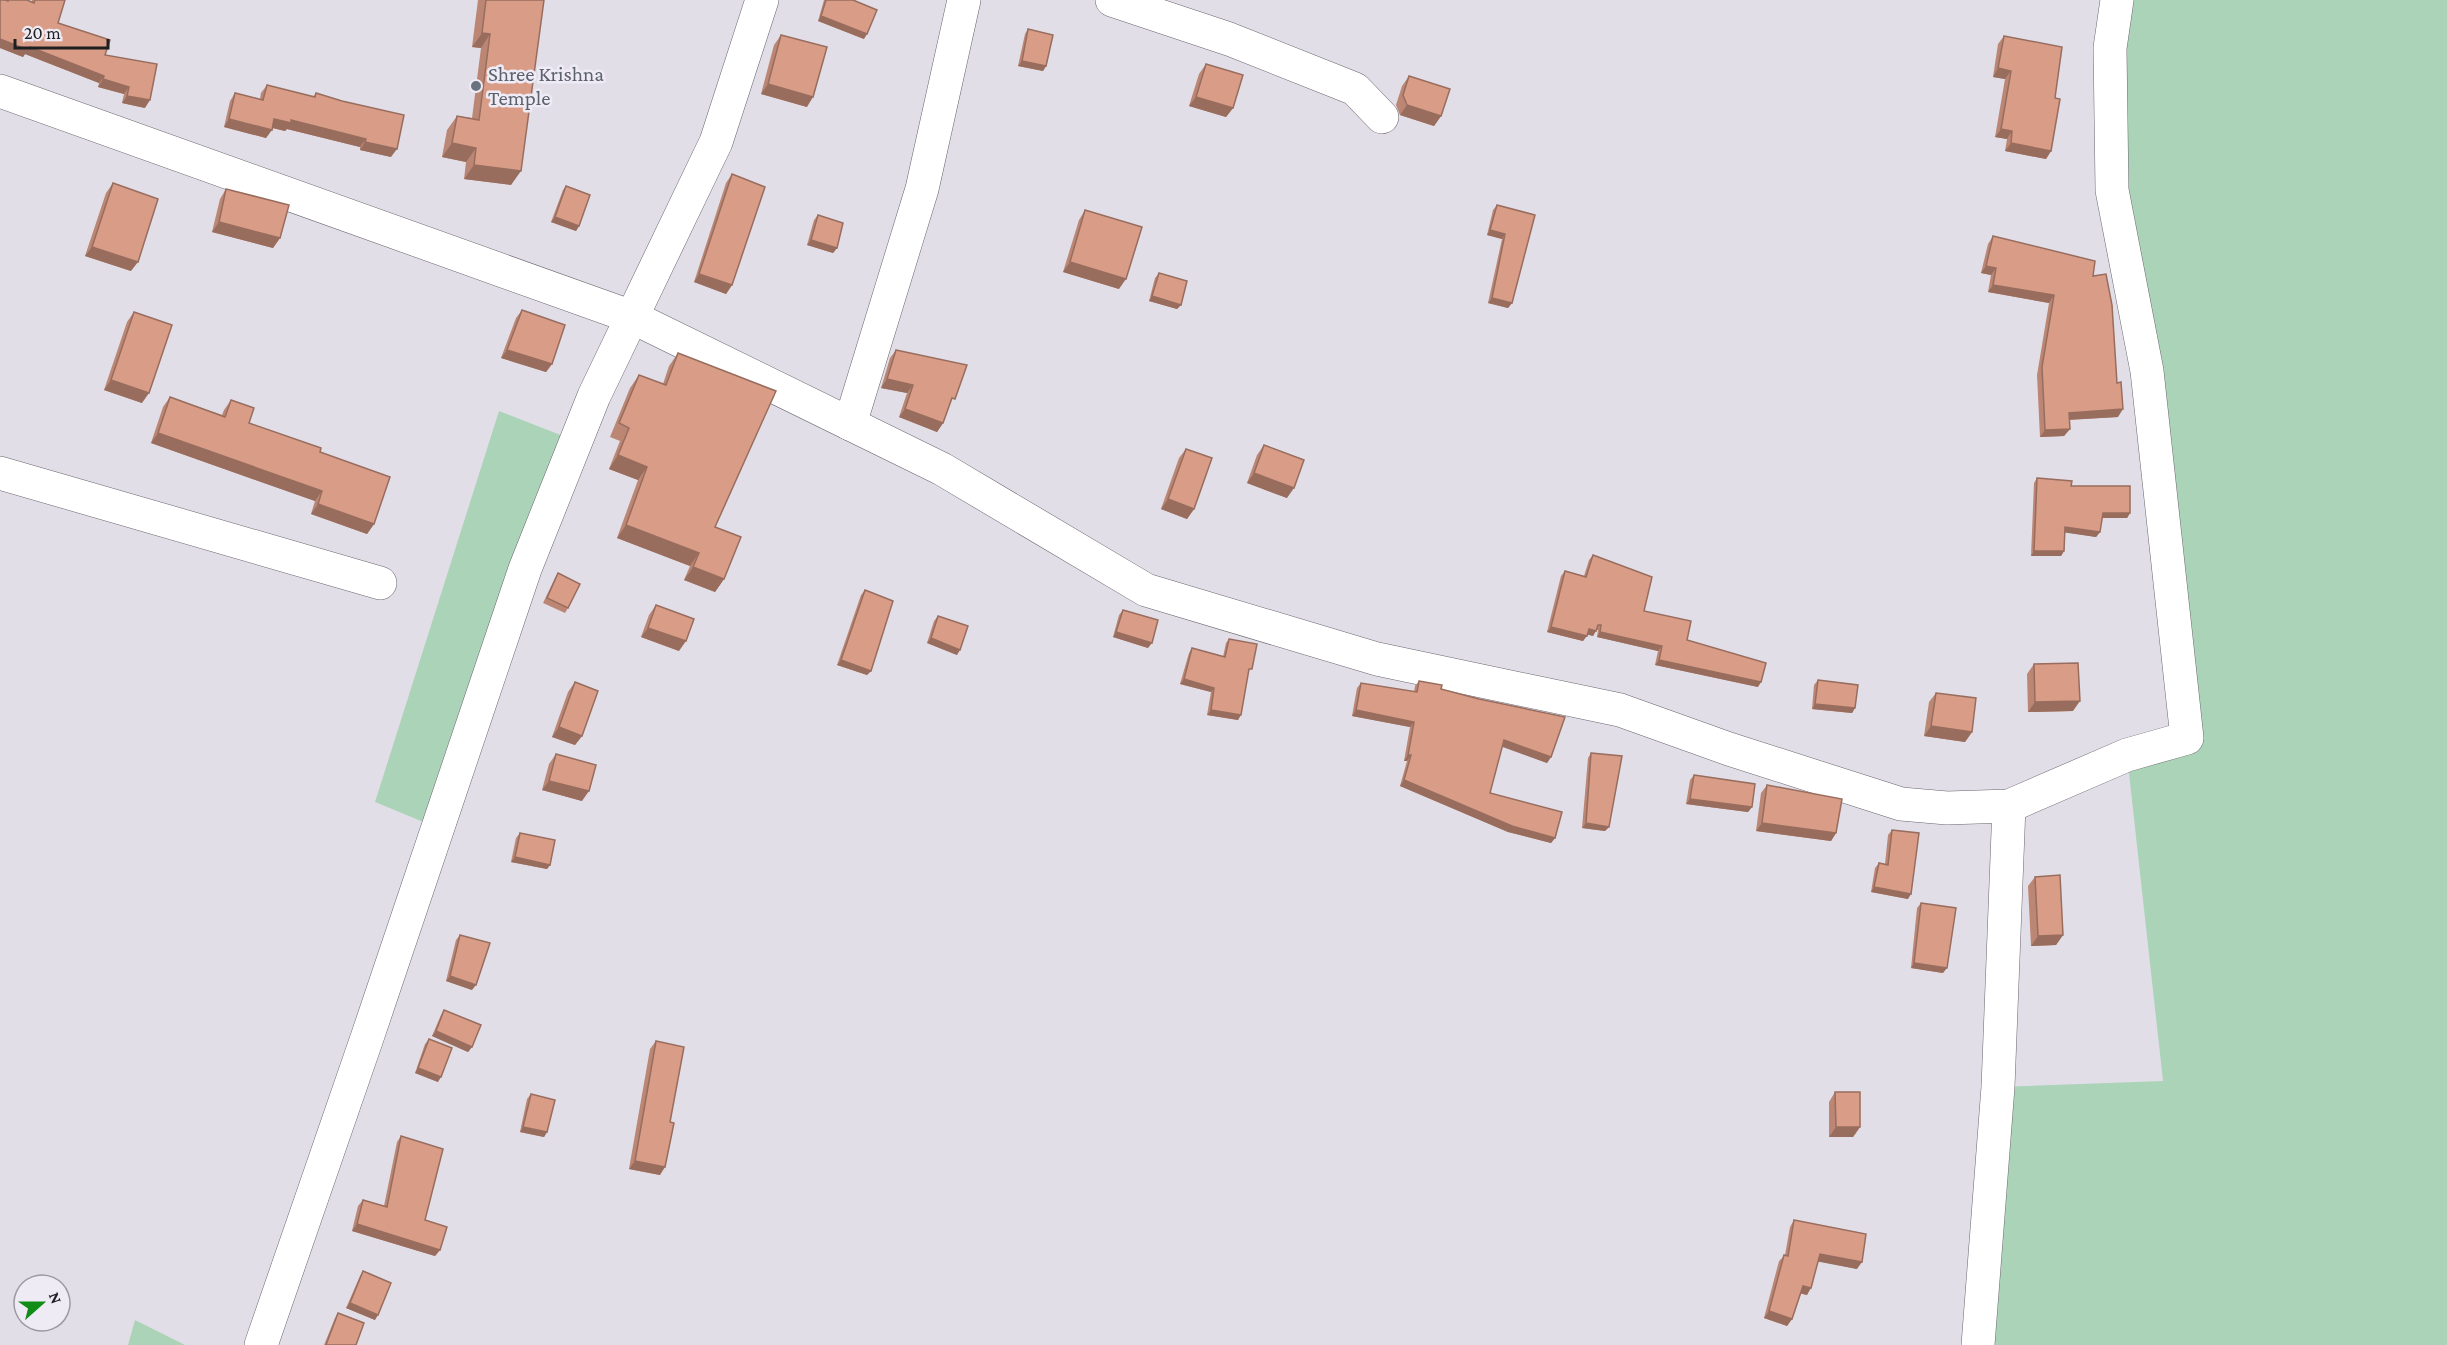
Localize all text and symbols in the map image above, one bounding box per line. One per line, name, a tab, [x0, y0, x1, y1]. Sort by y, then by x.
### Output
scale bar	[15, 12, 108, 50]
text: 20 m	[24, 23, 61, 43]
place label: Shree Krishna Temple	[488, 62, 604, 110]
marker: Shree Krishna Temple	[469, 79, 483, 93]
north arrow	[12, 1273, 72, 1333]
text: N	[46, 1290, 65, 1306]

